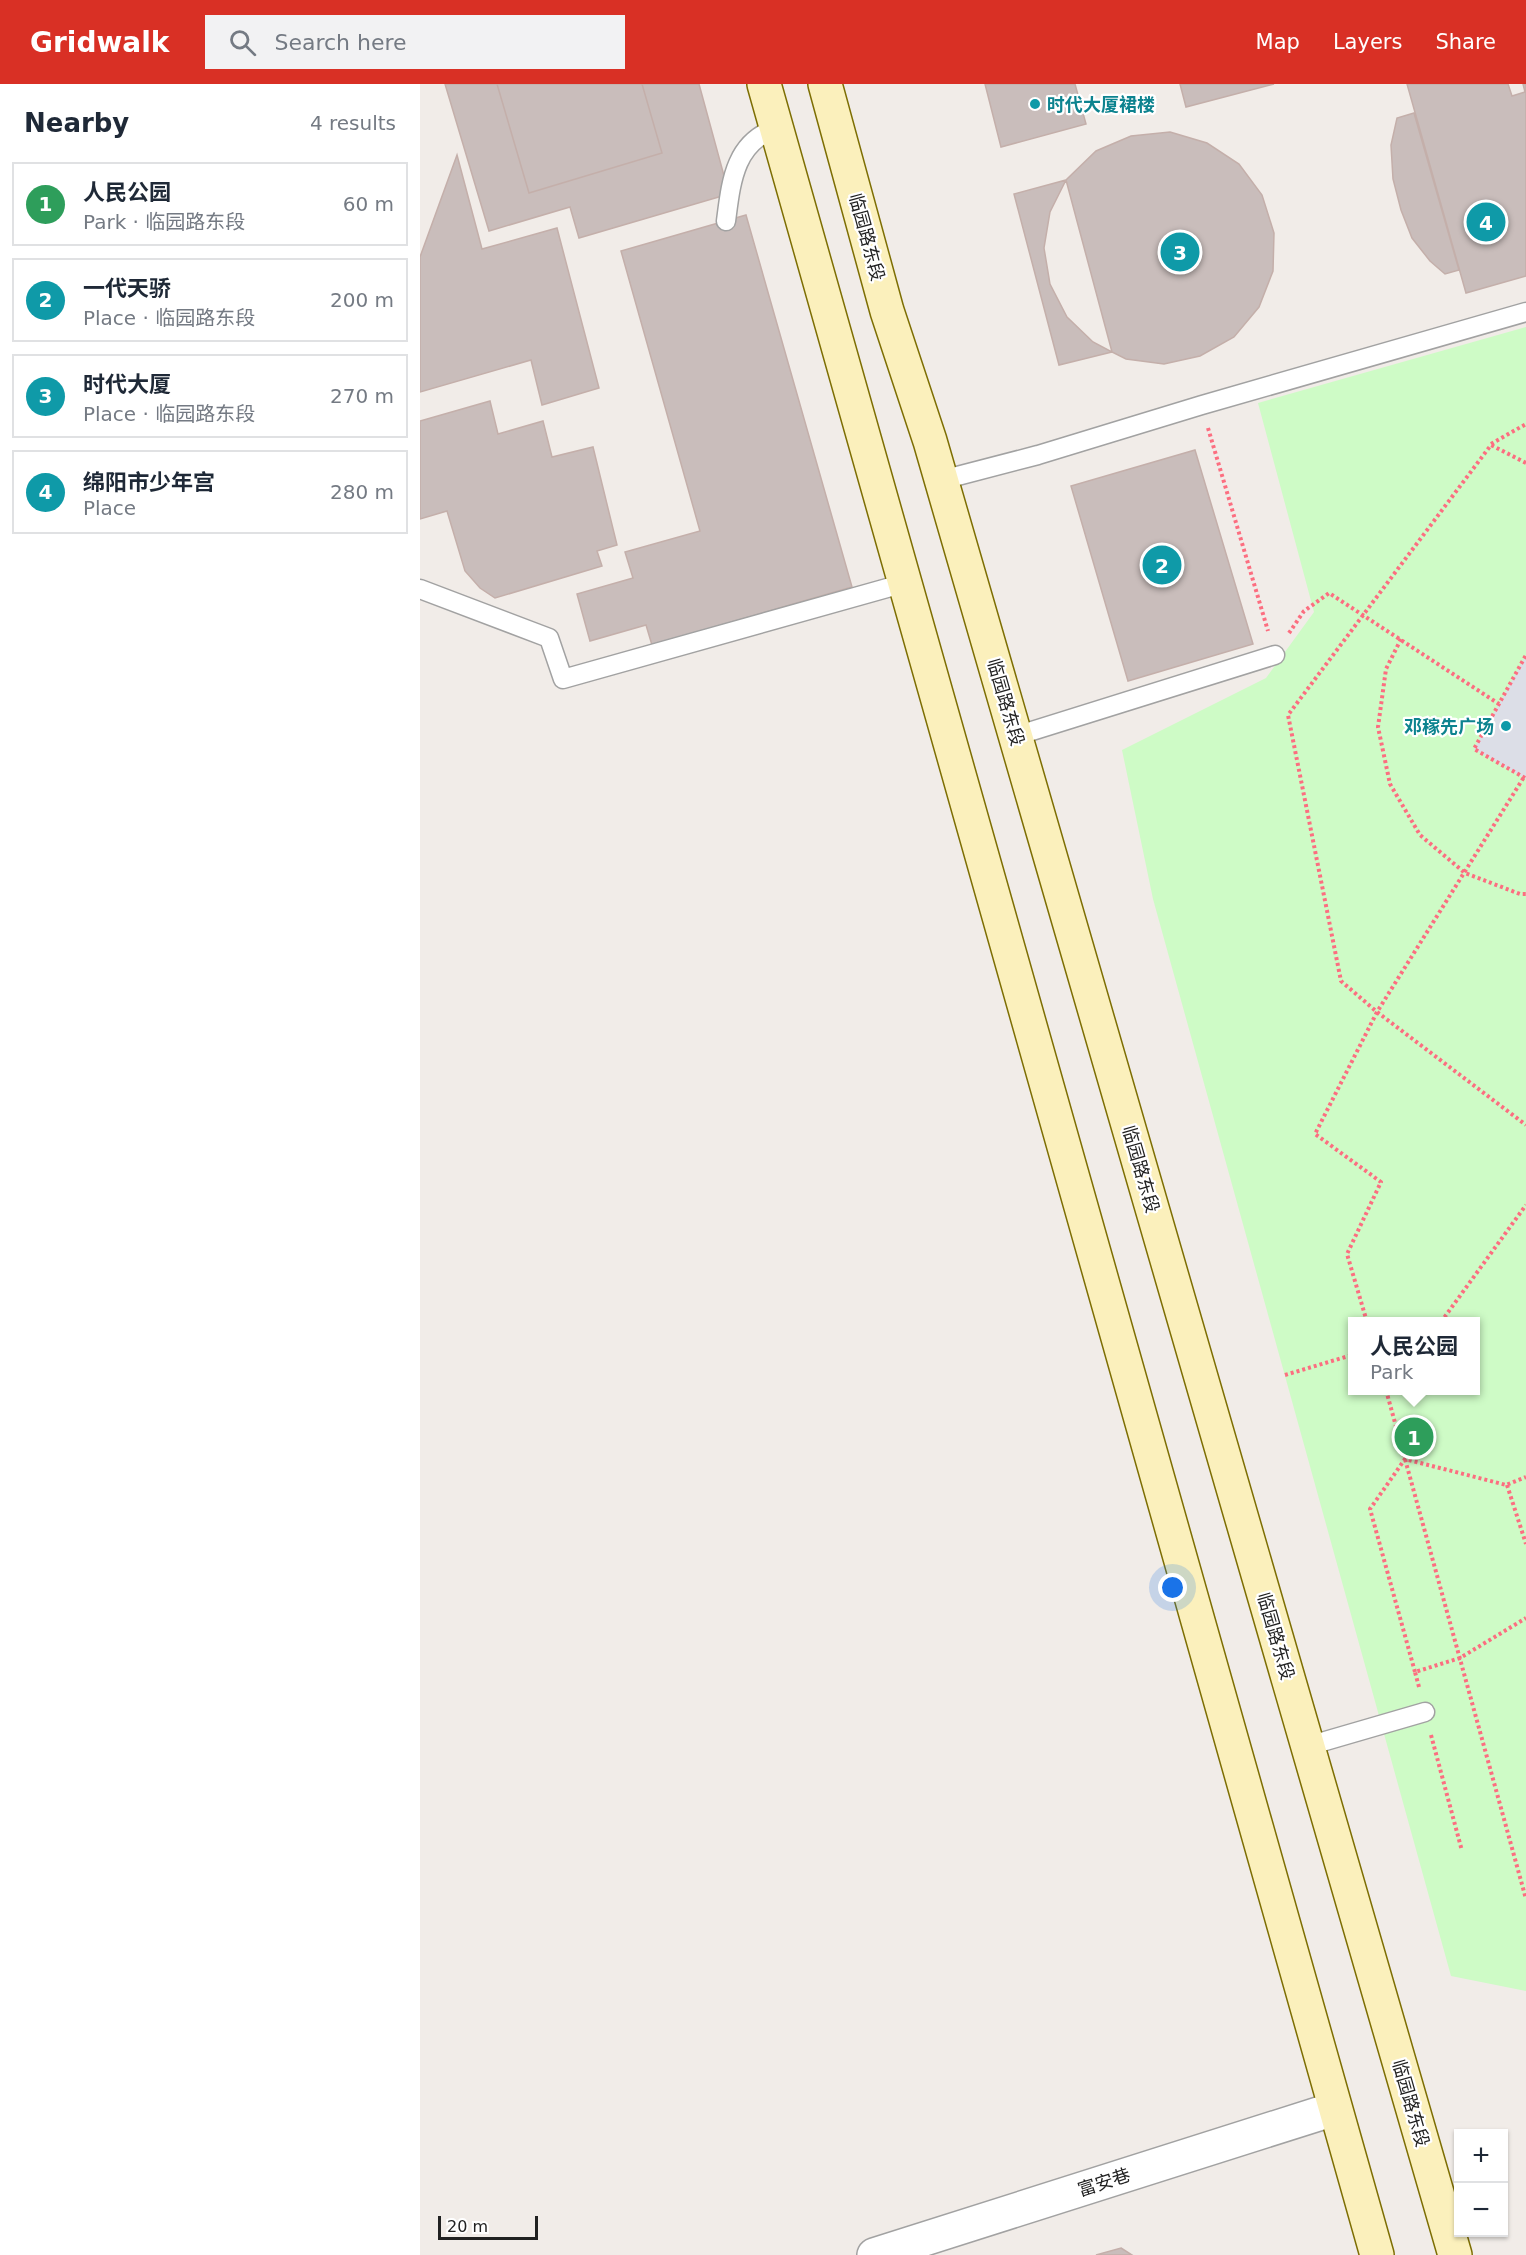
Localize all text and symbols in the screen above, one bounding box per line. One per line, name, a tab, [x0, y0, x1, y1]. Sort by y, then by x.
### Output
search box	[205, 15, 625, 69]
text: Gridwalk	[30, 26, 169, 59]
icon: search	[226, 26, 259, 59]
text: Search here	[274, 30, 407, 55]
text: Map	[1256, 30, 1300, 54]
text: Layers	[1333, 30, 1402, 54]
text: Share	[1435, 30, 1496, 54]
place label: 时代大厦裙楼	[1047, 94, 1155, 115]
marker: 时代大厦裙楼	[1028, 97, 1042, 111]
text: Nearby	[24, 108, 129, 138]
text: 4 results	[310, 111, 396, 135]
text: 人民公园	[83, 180, 171, 205]
street label: 临园路东段	[845, 191, 889, 283]
text: 1	[39, 192, 52, 216]
text: 60 m	[343, 192, 394, 216]
pin: 4	[1466, 200, 1506, 244]
text: Park · 临园路东段	[83, 210, 245, 234]
pin: 3	[1160, 230, 1200, 274]
text: 一代天骄	[83, 276, 171, 301]
text: 2	[39, 288, 52, 312]
text: 200 m	[330, 288, 394, 312]
text: Place · 临园路东段	[83, 306, 255, 330]
text: 时代大厦	[83, 372, 171, 397]
text: 3	[39, 384, 52, 408]
text: 270 m	[330, 384, 394, 408]
text: Place · 临园路东段	[83, 402, 255, 426]
text: 绵阳市少年宫	[83, 470, 215, 495]
text: 4	[39, 480, 52, 504]
text: 280 m	[330, 480, 394, 504]
text: Place	[83, 496, 136, 520]
pin: 2	[1142, 542, 1182, 588]
street label: 临园路东段	[984, 656, 1028, 748]
place label: 邓稼先广场	[1404, 716, 1494, 737]
marker: 邓稼先广场	[1499, 719, 1513, 733]
street label: 临园路东段	[1119, 1123, 1163, 1215]
popup	[1348, 1317, 1480, 1395]
text: 人民公园	[1370, 1334, 1458, 1359]
text: Park	[1370, 1360, 1413, 1384]
pin: 1	[1394, 1414, 1434, 1460]
your location	[1158, 1573, 1187, 1602]
street label: 临园路东段	[1254, 1590, 1298, 1682]
street label: 临园路东段	[1389, 2057, 1433, 2149]
map controls	[1454, 2129, 1508, 2237]
button: +	[1454, 2129, 1508, 2183]
street label: 富安巷	[1075, 2164, 1133, 2200]
button: −	[1454, 2183, 1508, 2237]
scale bar	[438, 2213, 538, 2240]
text: 20 m	[447, 2217, 488, 2236]

